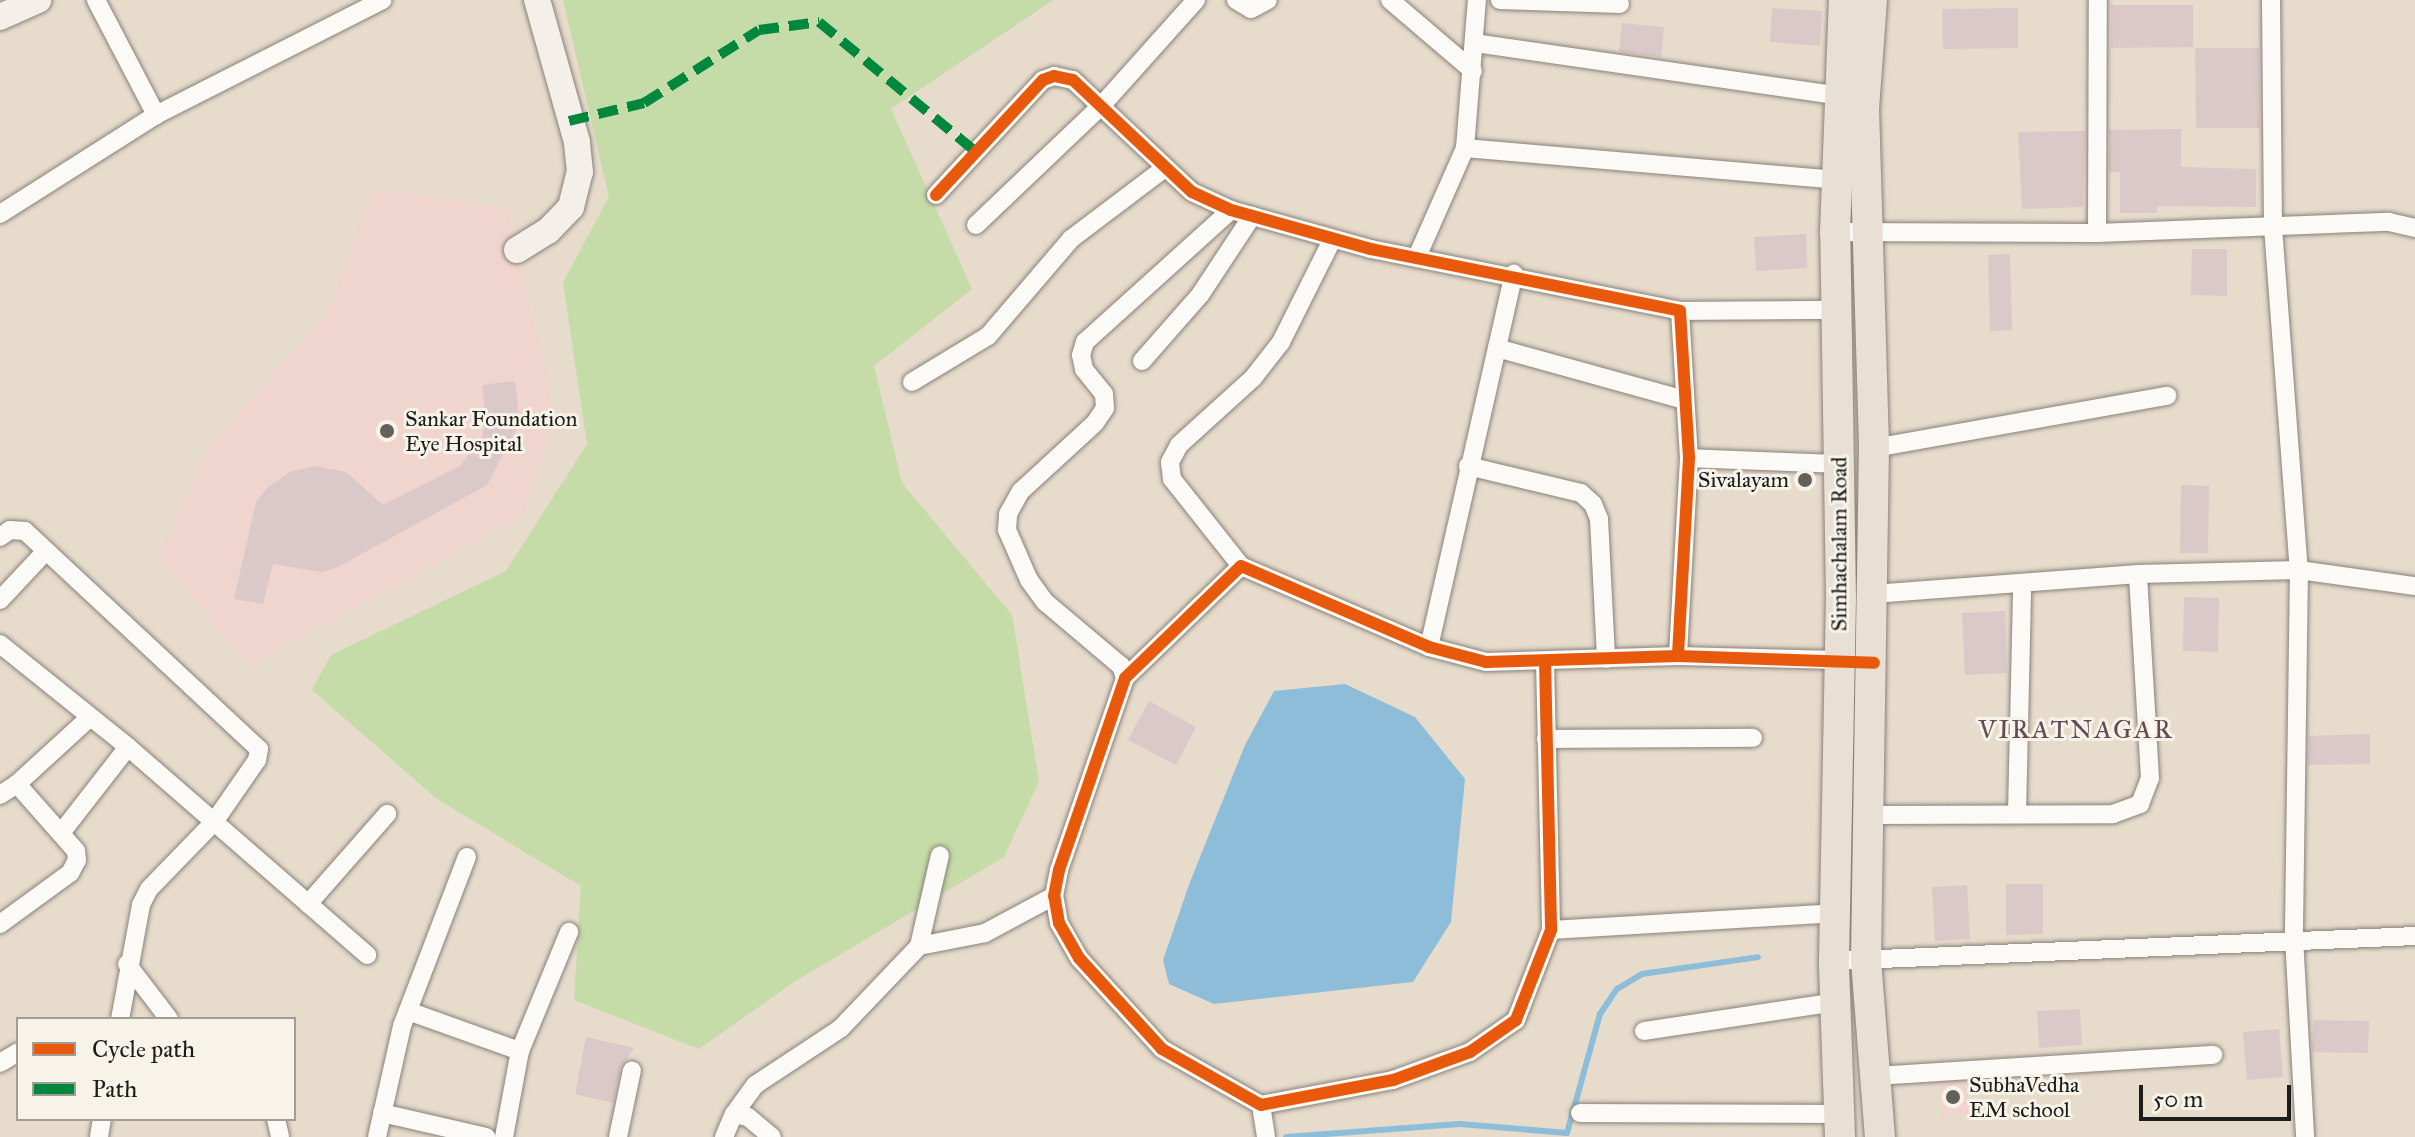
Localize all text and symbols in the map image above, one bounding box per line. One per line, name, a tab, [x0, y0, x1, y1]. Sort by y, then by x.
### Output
place label: Sankar Foundation Eye Hospital	[405, 405, 577, 456]
marker: Sankar Foundation Eye Hospital	[376, 420, 398, 442]
street label: Simhachalam Road	[1826, 457, 1852, 631]
place label: Sivalayam	[1698, 467, 1789, 493]
marker: Sivalayam	[1796, 471, 1814, 489]
district label: VIRATNAGAR	[1978, 714, 2174, 746]
legend	[16, 1017, 296, 1121]
text: Cycle path	[92, 1034, 195, 1064]
scale bar	[2143, 1069, 2295, 1119]
place label: SubhaVedha EM school	[1969, 1071, 2079, 1122]
text: Path	[92, 1074, 137, 1104]
text: 50 m	[2153, 1084, 2203, 1114]
marker: SubhaVedha EM school	[1944, 1088, 1962, 1106]

